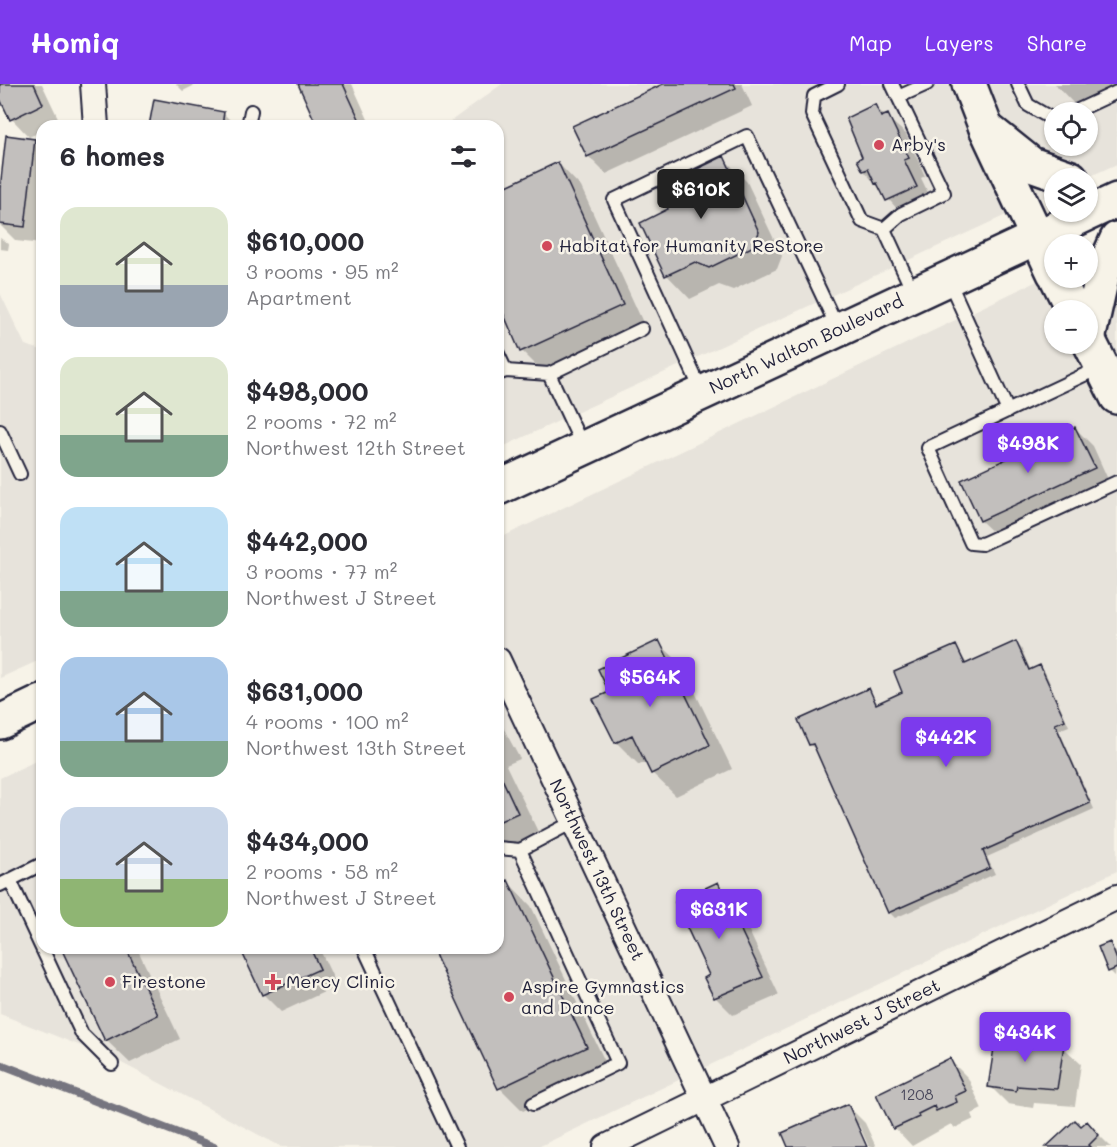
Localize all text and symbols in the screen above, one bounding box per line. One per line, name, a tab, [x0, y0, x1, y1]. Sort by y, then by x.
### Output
text: Homiq	[30, 24, 119, 60]
text: Map	[849, 29, 892, 56]
text: Layers	[925, 29, 994, 56]
text: Share	[1027, 29, 1087, 56]
map controls	[1044, 102, 1098, 354]
button: locate	[1044, 102, 1098, 156]
place label: Arby's	[891, 132, 946, 156]
marker: Arby's	[872, 138, 886, 152]
text: 6 homes	[60, 139, 165, 173]
icon: filters	[447, 140, 480, 173]
button: layers	[1044, 168, 1098, 222]
pin: $610K	[659, 169, 743, 220]
text: $610K	[671, 175, 731, 201]
text: $610,000	[246, 224, 364, 258]
icon: home	[108, 231, 180, 303]
place label: Habitat for Humanity ReStore	[559, 233, 824, 257]
button: +	[1044, 234, 1098, 288]
marker: Habitat for Humanity ReStore	[540, 239, 554, 253]
text: 3 rooms · 95 m²	[246, 258, 398, 284]
text: Apartment	[246, 284, 352, 310]
street label: North Walton Boulevard	[705, 288, 907, 399]
button: −	[1044, 300, 1098, 354]
text: $498,000	[246, 374, 368, 408]
icon: home	[108, 381, 180, 453]
text: 2 rooms · 72 m²	[246, 408, 397, 434]
pin: $498K	[986, 423, 1070, 474]
text: $498K	[997, 429, 1059, 455]
text: Northwest 12th Street	[246, 434, 466, 460]
text: $442,000	[246, 524, 368, 558]
icon: home	[108, 531, 180, 603]
text: 3 rooms · 77 m²	[246, 558, 397, 584]
text: Northwest J Street	[246, 584, 437, 610]
pin: $564K	[608, 657, 692, 708]
text: $564K	[619, 663, 681, 689]
text: $631,000	[246, 674, 363, 708]
icon: home	[108, 681, 180, 753]
text: 4 rooms · 100 m²	[246, 708, 409, 734]
pin: $442K	[904, 717, 988, 768]
text: $442K	[915, 723, 977, 749]
text: Northwest 13th Street	[246, 734, 466, 760]
street label: Northwest 13th Street	[545, 775, 651, 964]
text: $434,000	[246, 824, 369, 858]
icon: home	[108, 831, 180, 903]
text: 2 rooms · 58 m²	[246, 858, 398, 884]
text: Northwest J Street	[246, 884, 437, 910]
pin: $631K	[677, 889, 761, 940]
text: $631K	[690, 895, 748, 921]
place label: Firestone	[122, 969, 206, 993]
place label: Mercy Clinic	[286, 969, 395, 993]
street label: Northwest J Street	[779, 972, 944, 1069]
marker: Mercy Clinic	[264, 973, 282, 991]
place label: Aspire Gymnastics and Dance	[521, 974, 685, 1019]
marker: Firestone	[103, 975, 117, 989]
marker: Aspire Gymnastics and Dance	[502, 990, 516, 1004]
pin: $434K	[983, 1012, 1067, 1063]
text: $434K	[994, 1018, 1056, 1044]
house number: 1208	[900, 1084, 934, 1104]

